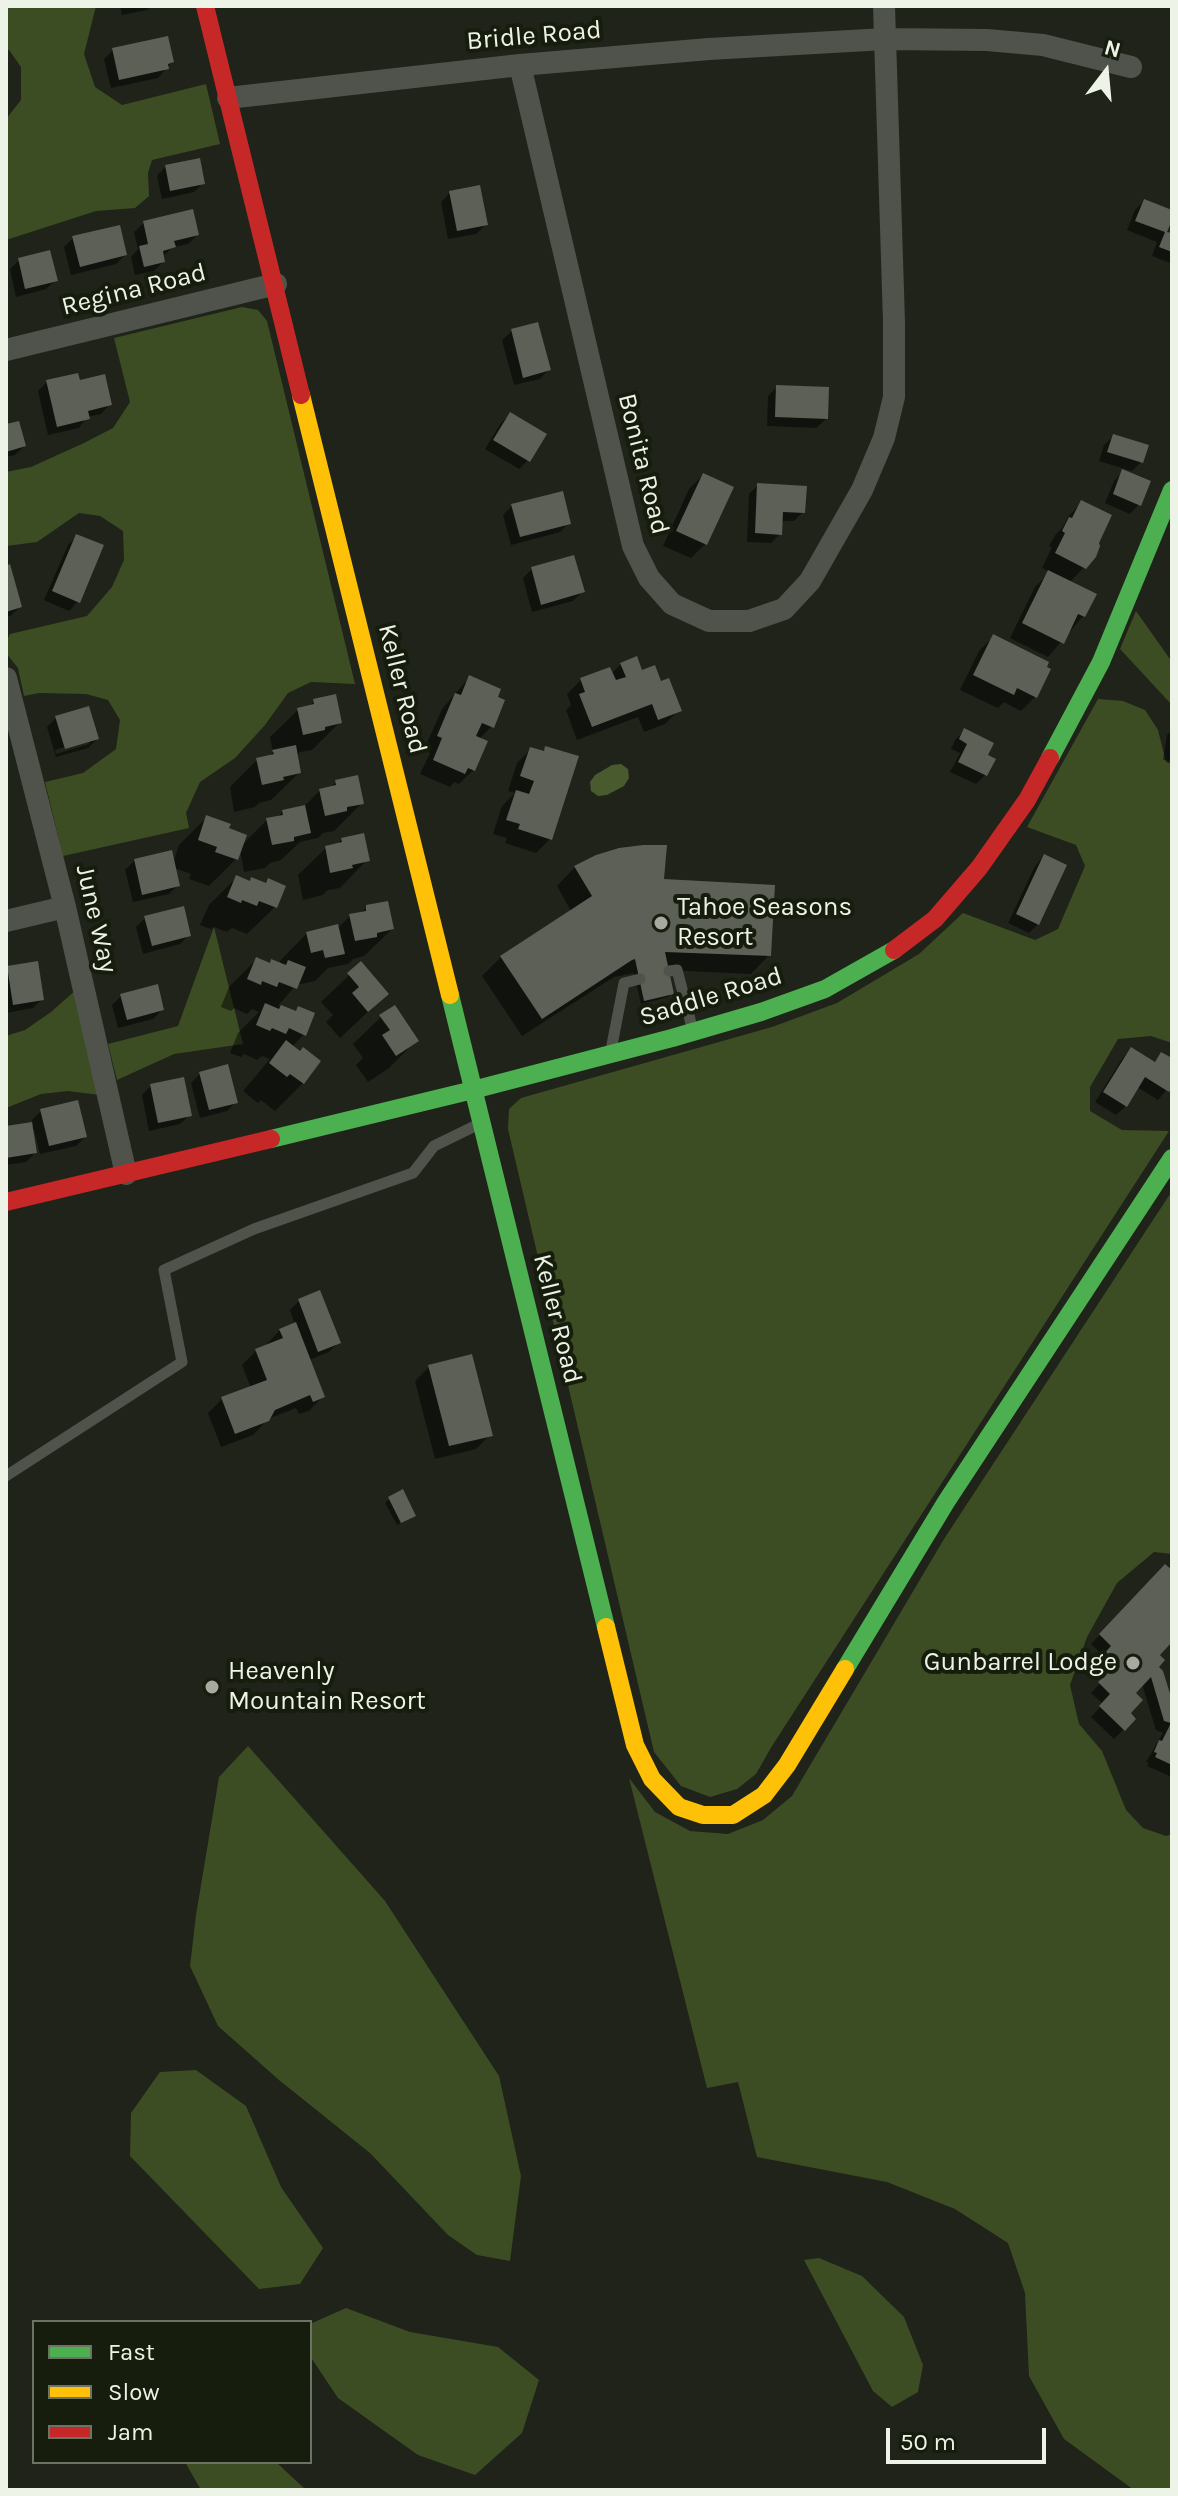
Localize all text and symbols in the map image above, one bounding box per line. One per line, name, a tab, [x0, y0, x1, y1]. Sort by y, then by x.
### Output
street label: Bridle Road	[465, 15, 603, 57]
north arrow	[1066, 32, 1146, 112]
text: N	[1101, 34, 1124, 64]
street label: Regina Road	[59, 257, 209, 323]
street label: Bonita Road	[610, 390, 676, 538]
street label: Keller Road	[371, 621, 433, 757]
street label: June Way	[68, 862, 124, 976]
place label: Tahoe Seasons Resort	[677, 892, 852, 954]
marker: Tahoe Seasons Resort	[652, 914, 670, 932]
street label: Saddle Road	[636, 961, 786, 1033]
street label: Keller Road	[526, 1251, 588, 1387]
place label: Gunbarrel Lodge	[924, 1647, 1117, 1679]
marker: Gunbarrel Lodge	[1124, 1654, 1142, 1672]
place label: Heavenly Mountain Resort	[228, 1656, 426, 1718]
marker: Heavenly Mountain Resort	[203, 1678, 221, 1696]
legend	[32, 2320, 312, 2464]
text: Fast	[108, 2338, 155, 2366]
text: Slow	[108, 2378, 160, 2406]
scale bar	[890, 2412, 1050, 2462]
text: Jam	[108, 2418, 153, 2446]
text: 50 m	[900, 2428, 956, 2456]

